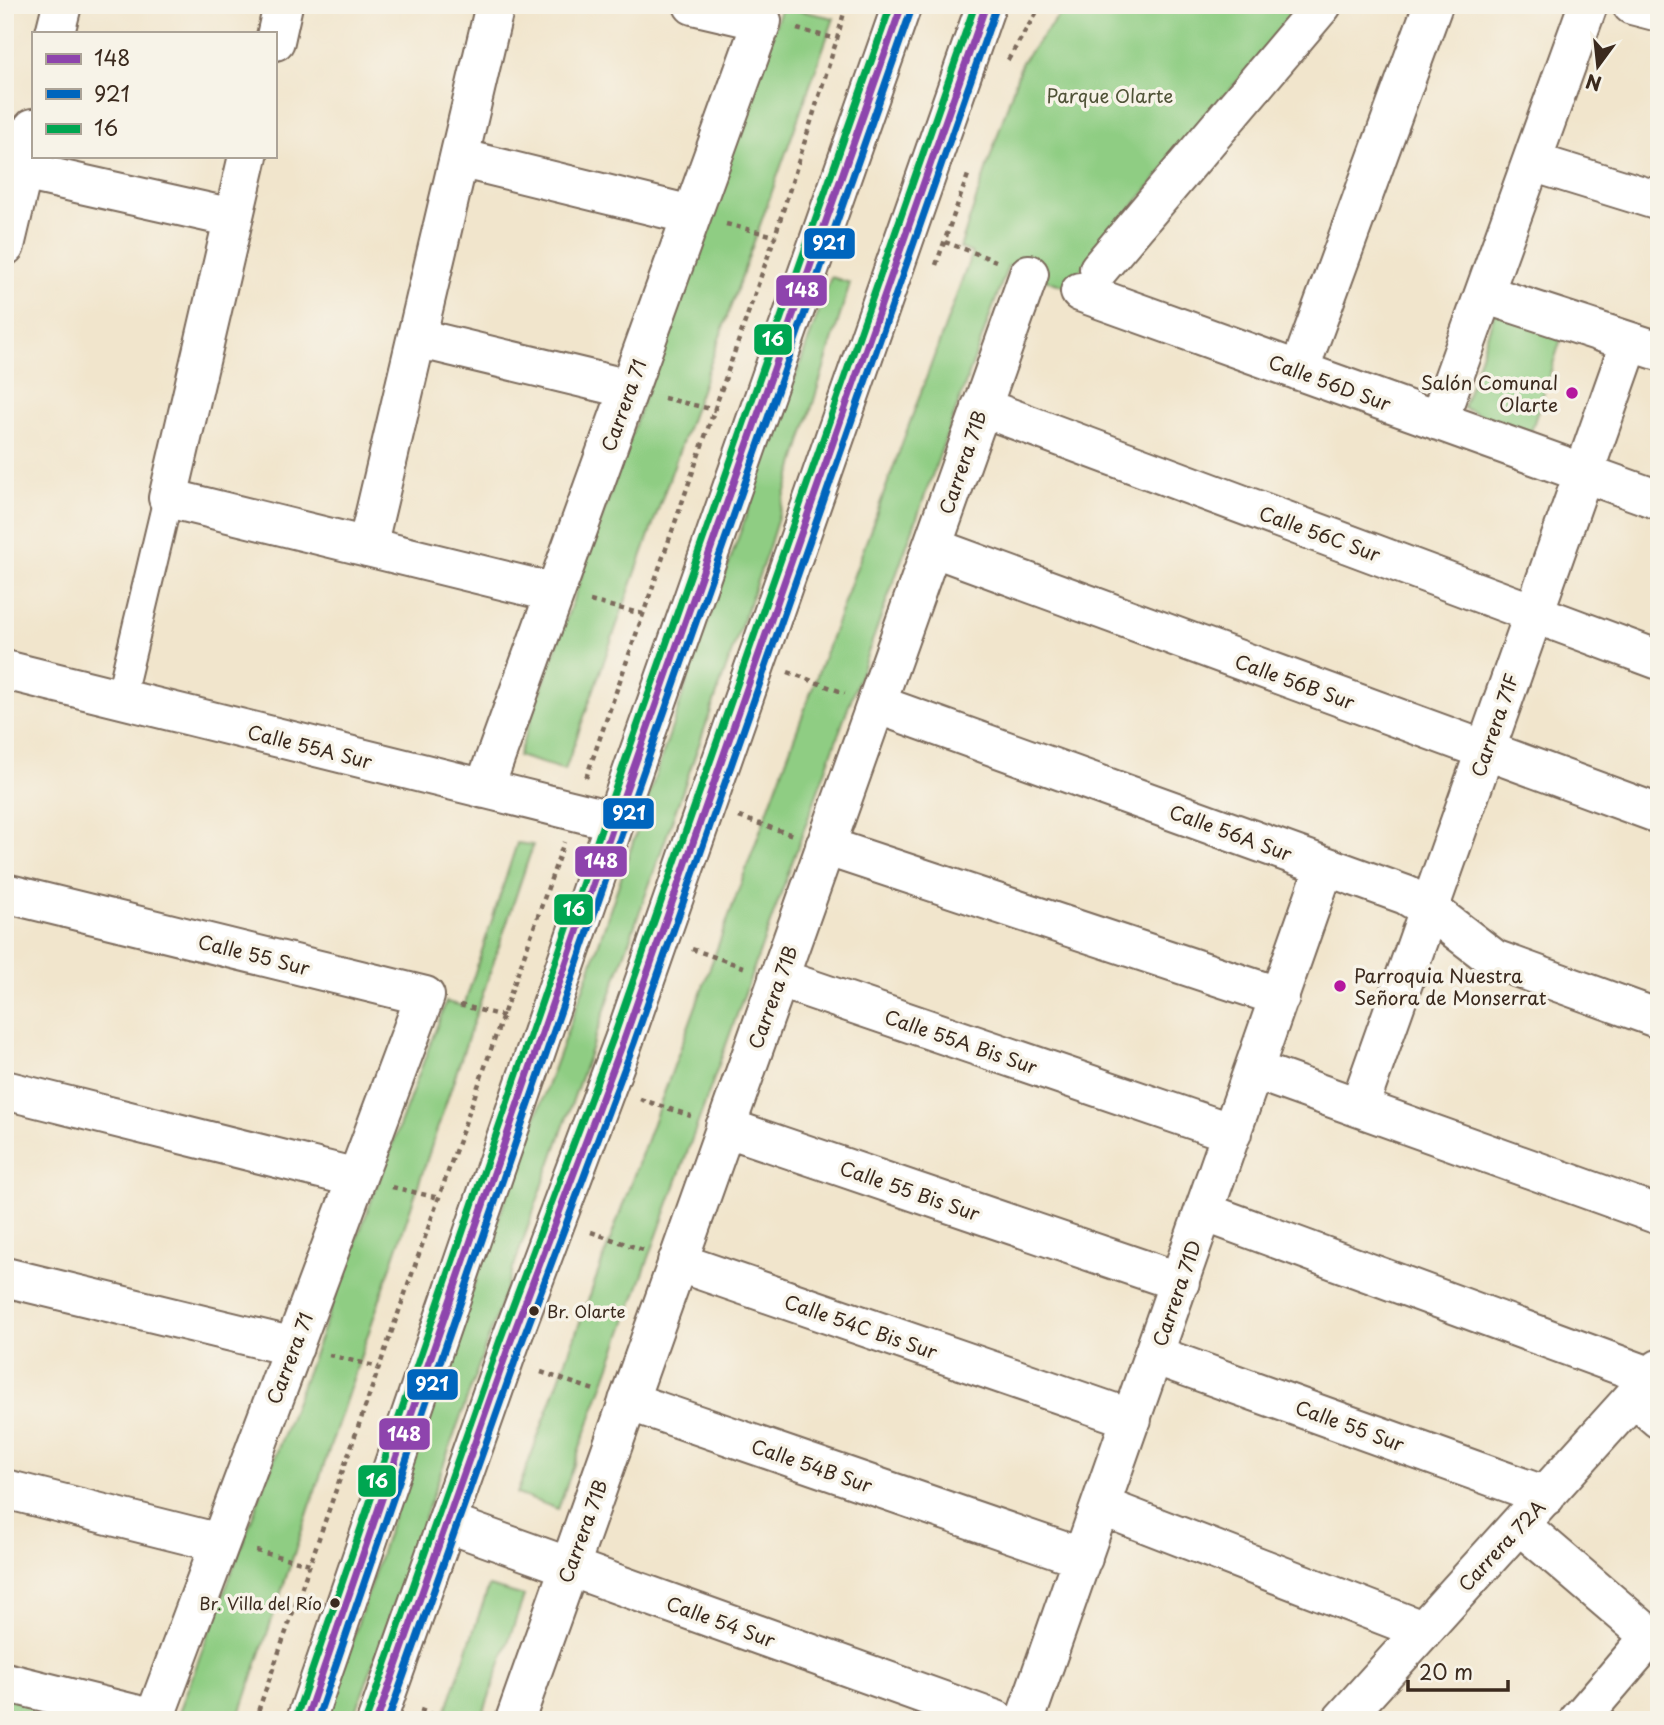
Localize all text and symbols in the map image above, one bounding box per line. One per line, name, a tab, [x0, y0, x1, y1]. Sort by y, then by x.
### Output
legend	[32, 32, 276, 158]
north arrow	[1562, 32, 1632, 102]
text: 148	[94, 41, 130, 73]
text: N	[1582, 68, 1604, 99]
text: 921	[94, 77, 130, 109]
park label: Parque Olarte	[1047, 81, 1173, 109]
text: 16	[94, 111, 118, 143]
line badge: 921	[803, 227, 856, 260]
text: 921	[812, 228, 846, 256]
line badge: 148	[775, 274, 828, 307]
text: 148	[785, 275, 819, 303]
line badge: 16	[753, 323, 793, 356]
text: 16	[762, 324, 784, 352]
street label: Calle 56D Sur	[1265, 347, 1395, 417]
street label: Carrera 71	[593, 355, 653, 455]
place label: Salón Comunal Olarte	[1421, 368, 1558, 418]
marker: Salón Comunal Olarte	[1564, 385, 1580, 401]
street label: Carrera 71B	[931, 406, 993, 518]
street label: Calle 56C Sur	[1255, 498, 1385, 568]
street label: Calle 56B Sur	[1231, 646, 1359, 716]
street label: Carrera 71F	[1463, 670, 1525, 780]
street label: Calle 55A Sur	[245, 717, 375, 775]
line badge: 921	[602, 797, 655, 830]
street label: Calle 56A Sur	[1166, 797, 1296, 867]
text: 921	[612, 798, 646, 826]
line badge: 148	[574, 845, 628, 878]
text: 148	[584, 846, 618, 874]
line badge: 16	[553, 893, 594, 926]
text: 16	[563, 894, 585, 922]
street label: Calle 55 Sur	[195, 927, 313, 981]
street label: Carrera 71B	[740, 941, 804, 1053]
place label: Parroquia Nuestra Señora de Monserrat	[1354, 961, 1547, 1011]
marker: Parroquia Nuestra Señora de Monserrat	[1332, 978, 1348, 994]
street label: Calle 55A Bis Sur	[881, 1002, 1042, 1081]
street label: Calle 55 Bis Sur	[836, 1153, 984, 1227]
street label: Carrera 71D	[1145, 1236, 1207, 1350]
street label: Calle 54C Bis Sur	[781, 1287, 941, 1365]
place label: Br. Olarte	[547, 1298, 626, 1324]
marker: Br. Olarte	[527, 1304, 541, 1318]
street label: Carrera 71	[259, 1308, 319, 1408]
line badge: 921	[406, 1368, 459, 1401]
text: 921	[415, 1369, 449, 1397]
street label: Calle 55 Sur	[1292, 1392, 1409, 1458]
line badge: 148	[378, 1417, 431, 1451]
text: 148	[387, 1419, 421, 1447]
street label: Calle 54B Sur	[748, 1431, 876, 1499]
line badge: 16	[357, 1464, 397, 1498]
text: 16	[366, 1466, 388, 1494]
street label: Carrera 71B	[550, 1475, 614, 1587]
street label: Carrera 72A	[1451, 1493, 1551, 1597]
street label: Calle 54 Sur	[663, 1588, 779, 1654]
place label: Br. Villa del Río	[199, 1590, 322, 1616]
marker: Br. Villa del Río	[328, 1596, 342, 1610]
scale bar	[1408, 1648, 1508, 1692]
text: 20 m	[1419, 1655, 1473, 1687]

